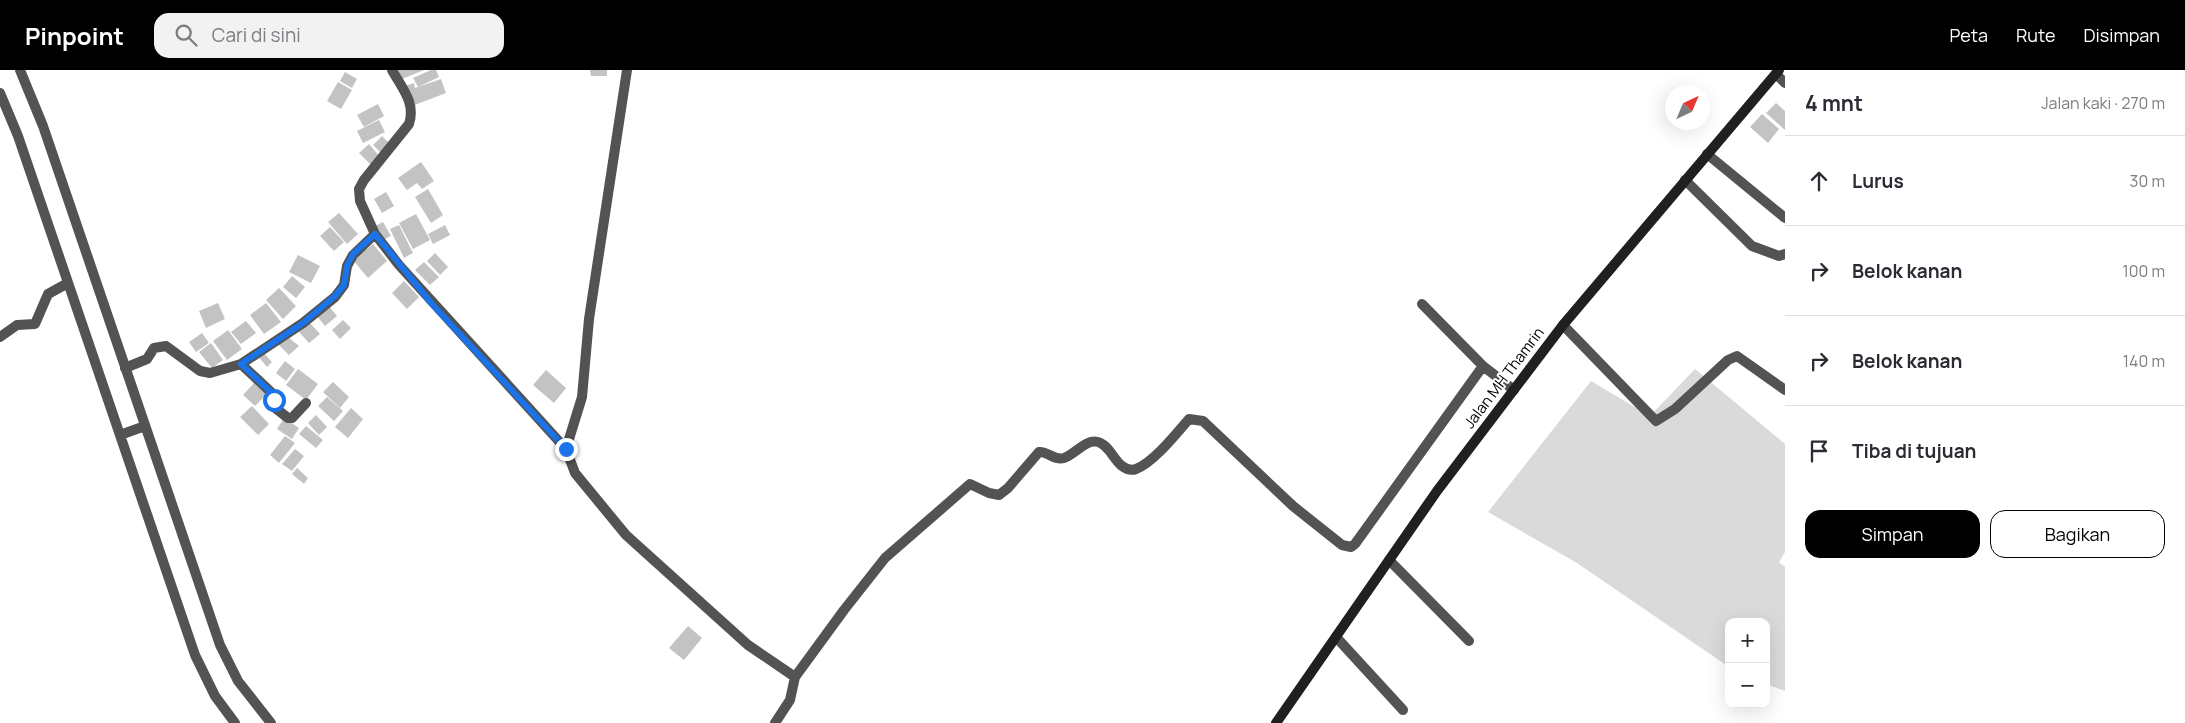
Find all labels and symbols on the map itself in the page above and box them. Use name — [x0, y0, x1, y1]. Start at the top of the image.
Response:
north arrow — [1665, 85, 1710, 130]
street label: Jalan MH Thamrin — [1459, 323, 1549, 433]
route start — [263, 389, 286, 412]
route end — [555, 438, 578, 461]

